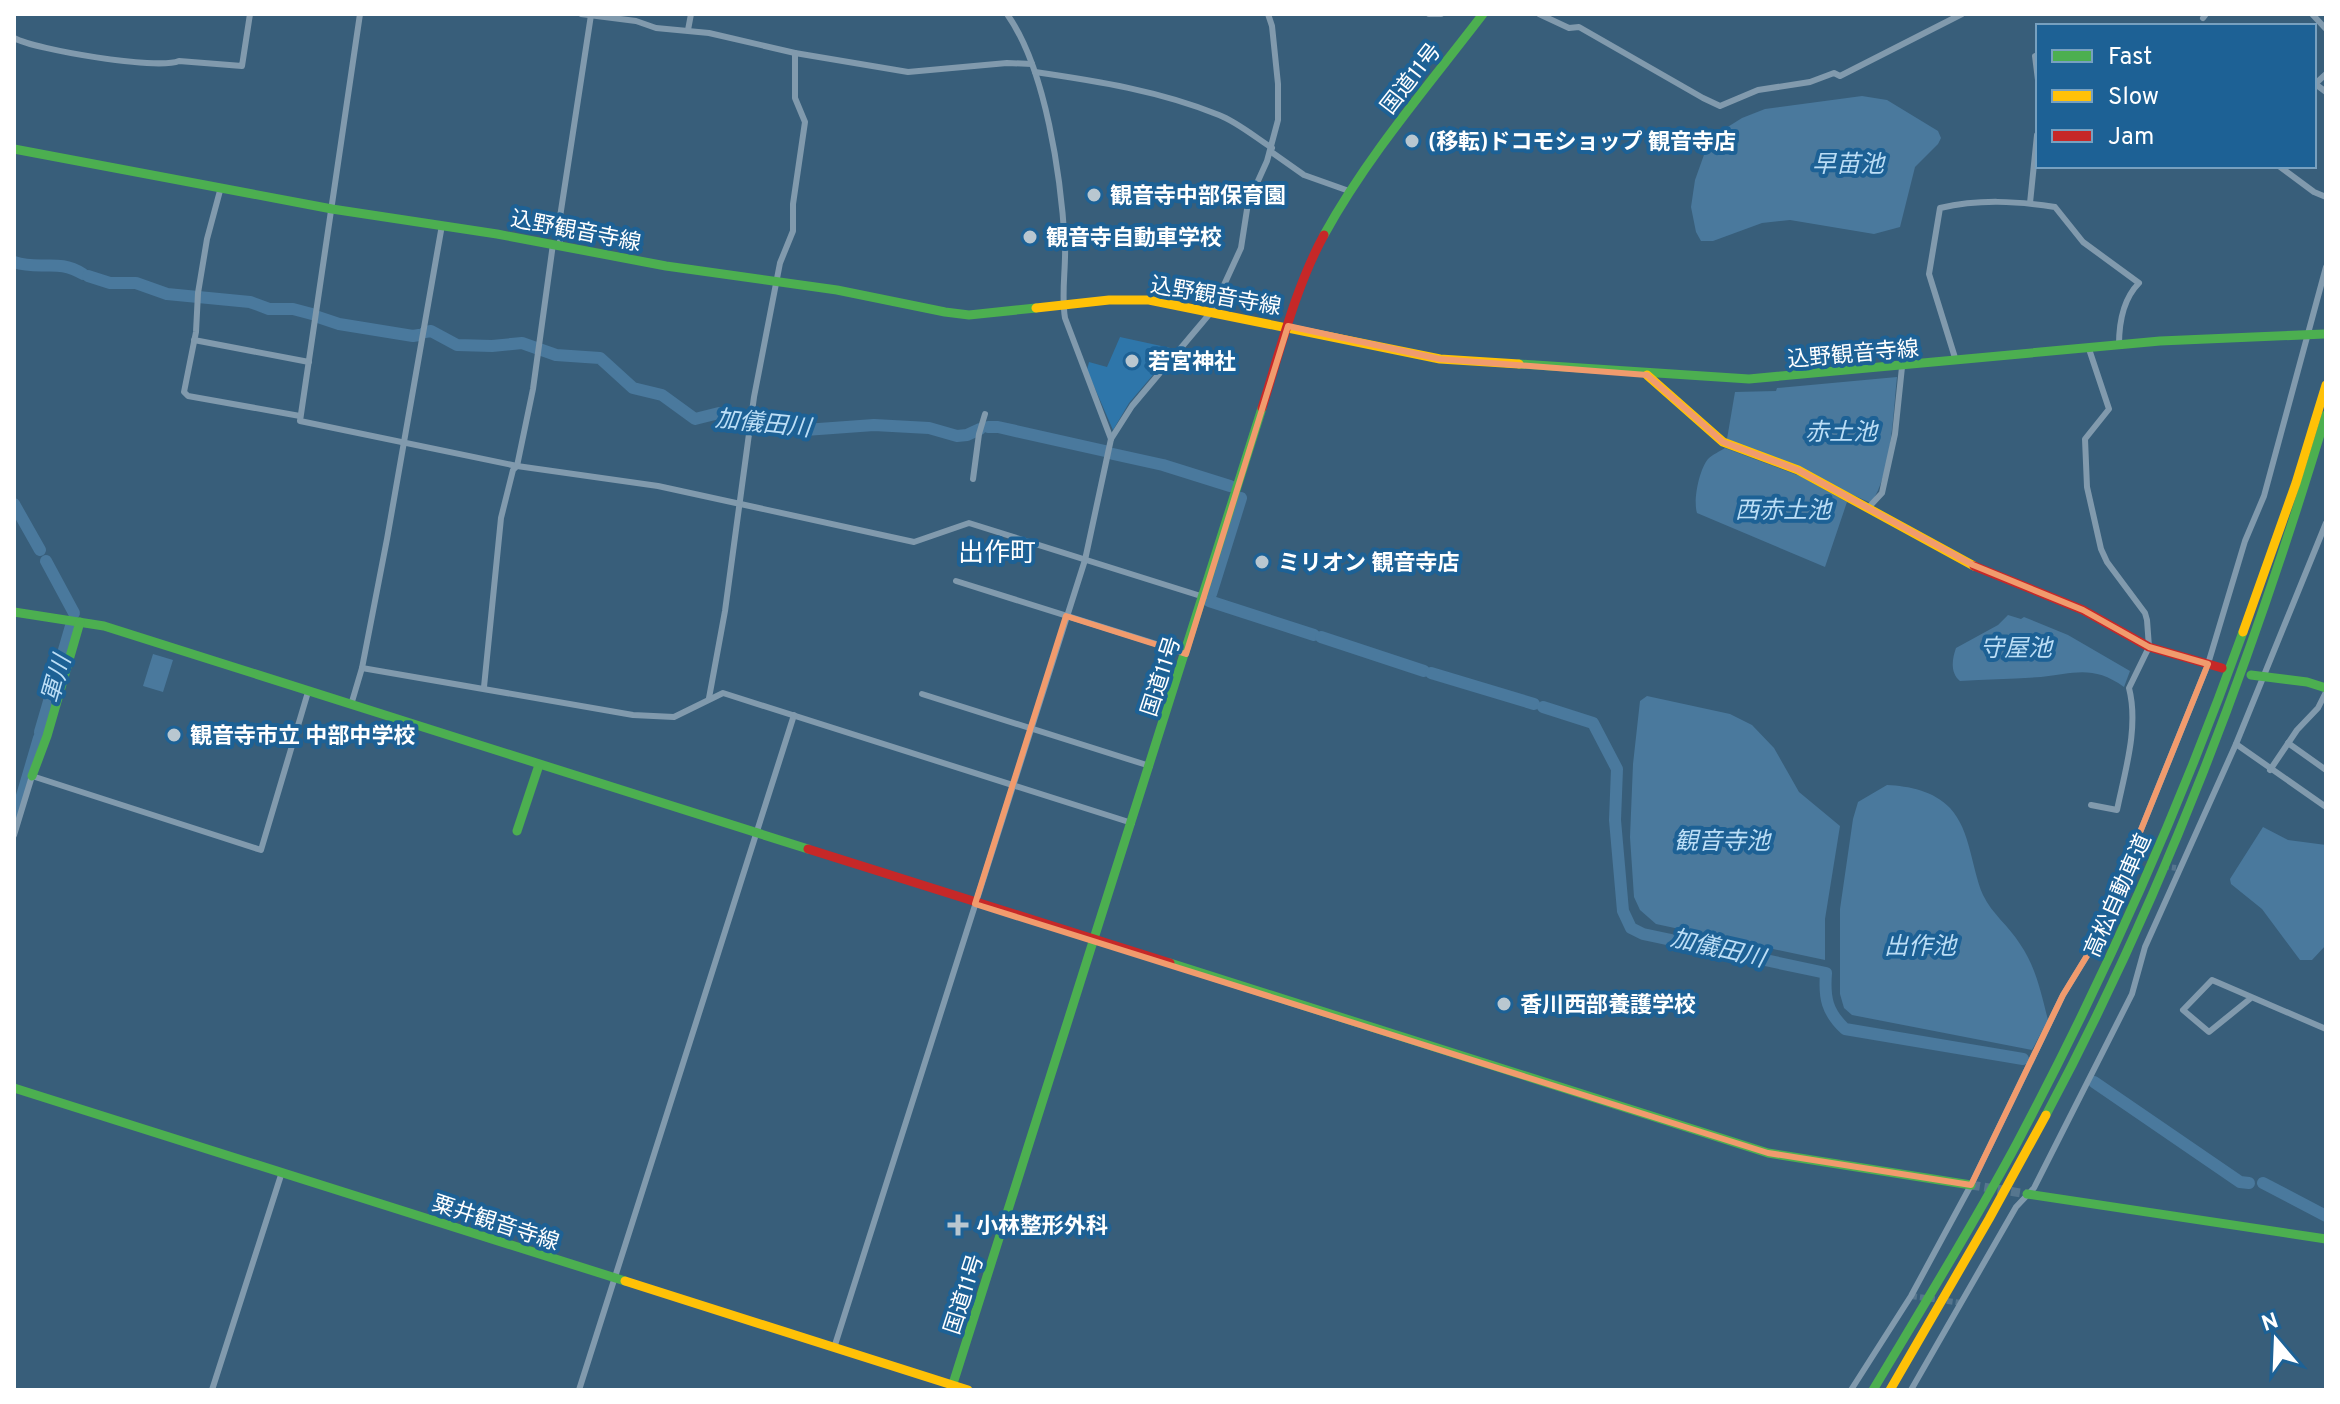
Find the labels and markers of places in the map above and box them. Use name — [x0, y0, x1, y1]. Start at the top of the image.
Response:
place label: (移転)ドコモショップ 観音寺店 — [1428, 130, 1736, 157]
marker: (移転)ドコモショップ 観音寺店 — [1403, 132, 1421, 150]
place label: 観音寺中部保育園 — [1110, 184, 1286, 211]
marker: 観音寺中部保育園 — [1085, 186, 1103, 204]
place label: 観音寺自動車学校 — [1046, 226, 1222, 253]
marker: 観音寺自動車学校 — [1021, 228, 1039, 246]
place label: 若宮神社 — [1148, 350, 1236, 377]
marker: 若宮神社 — [1123, 352, 1141, 370]
place label: ミリオン 観音寺店 — [1278, 551, 1460, 578]
marker: ミリオン 観音寺店 — [1253, 553, 1271, 571]
place label: 観音寺市立 中部中学校 — [190, 724, 416, 751]
marker: 観音寺市立 中部中学校 — [165, 726, 183, 744]
place label: 香川西部養護学校 — [1520, 993, 1696, 1020]
marker: 香川西部養護学校 — [1495, 995, 1513, 1013]
marker: 小林整形外科 — [947, 1214, 969, 1236]
place label: 小林整形外科 — [976, 1214, 1108, 1241]

